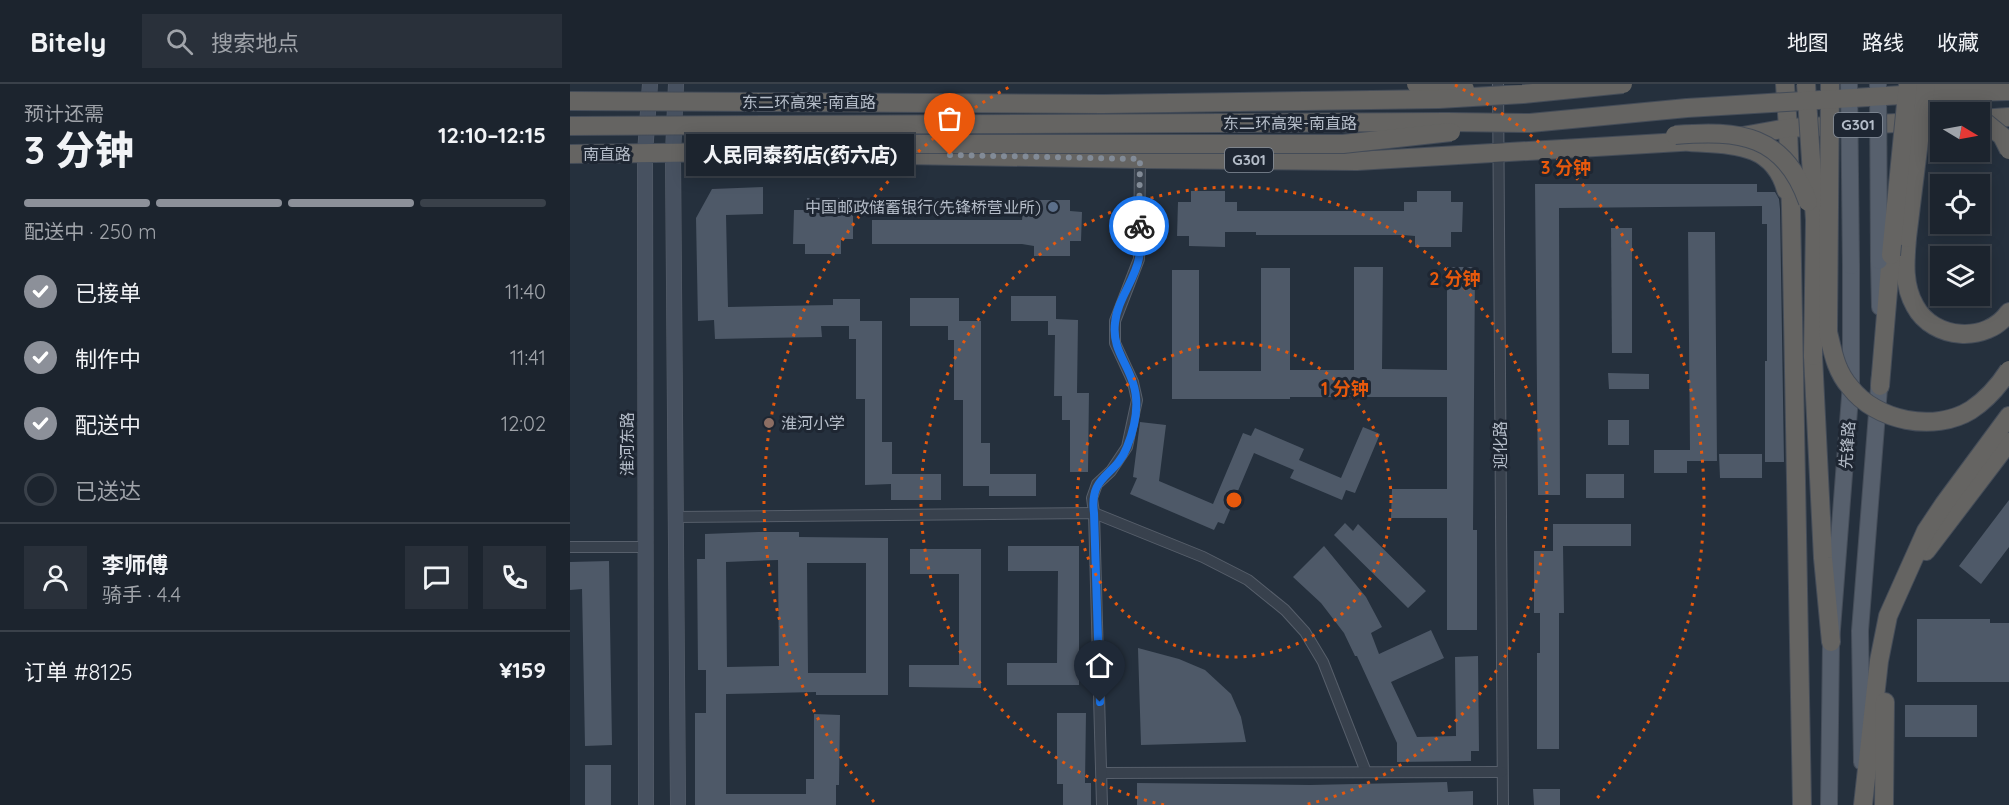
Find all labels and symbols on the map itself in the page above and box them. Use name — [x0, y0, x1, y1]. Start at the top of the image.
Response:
street label: 东二环高架-南直路 — [742, 92, 876, 112]
pin — [924, 93, 975, 155]
north arrow — [1930, 102, 1990, 162]
street label: 东二环高架-南直路 — [1223, 113, 1357, 133]
road number: G301 — [1834, 113, 1882, 137]
callout: 人民同泰药店(药六店) — [686, 134, 914, 176]
street label: 南直路 — [583, 144, 631, 164]
road number: G301 — [1225, 148, 1273, 172]
text: 3 分钟 — [1541, 156, 1591, 179]
courier — [1109, 196, 1169, 256]
place label: 中国邮政储蓄银行(先锋桥营业所) — [805, 197, 1041, 217]
marker: 中国邮政储蓄银行(先锋桥营业所) — [1046, 200, 1060, 214]
text: 2 分钟 — [1429, 267, 1481, 290]
text: 1 分钟 — [1321, 377, 1369, 400]
street label: 淮河东路 — [617, 412, 637, 476]
place label: 淮河小学 — [781, 413, 845, 433]
marker: 淮河小学 — [762, 416, 776, 430]
street label: 先锋路 — [1835, 420, 1859, 470]
street label: 迎化路 — [1490, 421, 1510, 469]
centre of rings — [1224, 490, 1244, 510]
pin — [1074, 640, 1125, 702]

